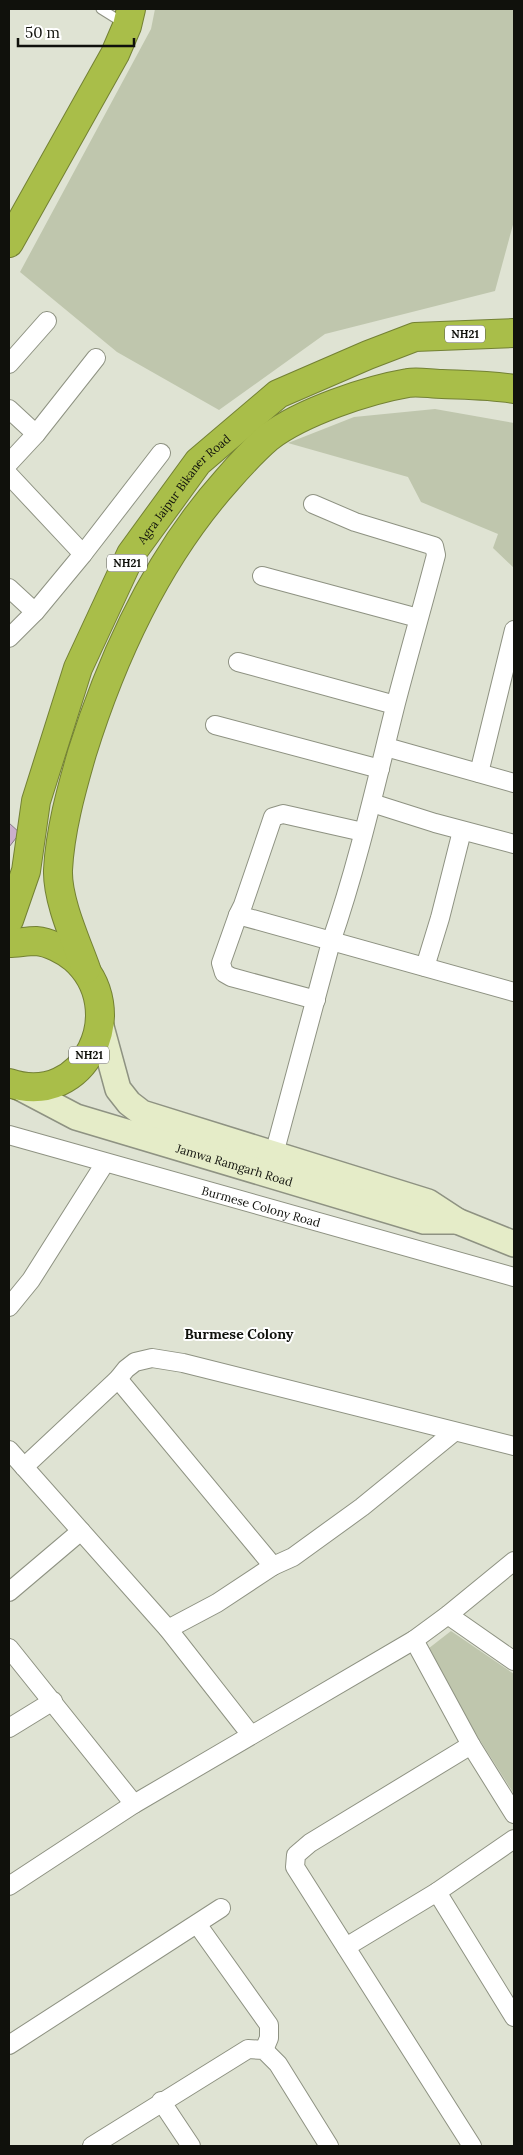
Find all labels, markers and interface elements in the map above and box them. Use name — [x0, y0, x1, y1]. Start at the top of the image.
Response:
scale bar — [18, 15, 134, 47]
text: 50 m — [25, 23, 60, 42]
road number: NH21 — [445, 326, 485, 342]
street label: Agra Jaipur Bikaner Road — [133, 431, 233, 547]
road number: NH21 — [107, 554, 147, 572]
road number: NH21 — [69, 1046, 109, 1064]
street label: Jamwa Ramgarh Road — [174, 1140, 295, 1189]
street label: Burmese Colony Road — [200, 1182, 322, 1230]
district label: Burmese Colony — [184, 1325, 294, 1343]

